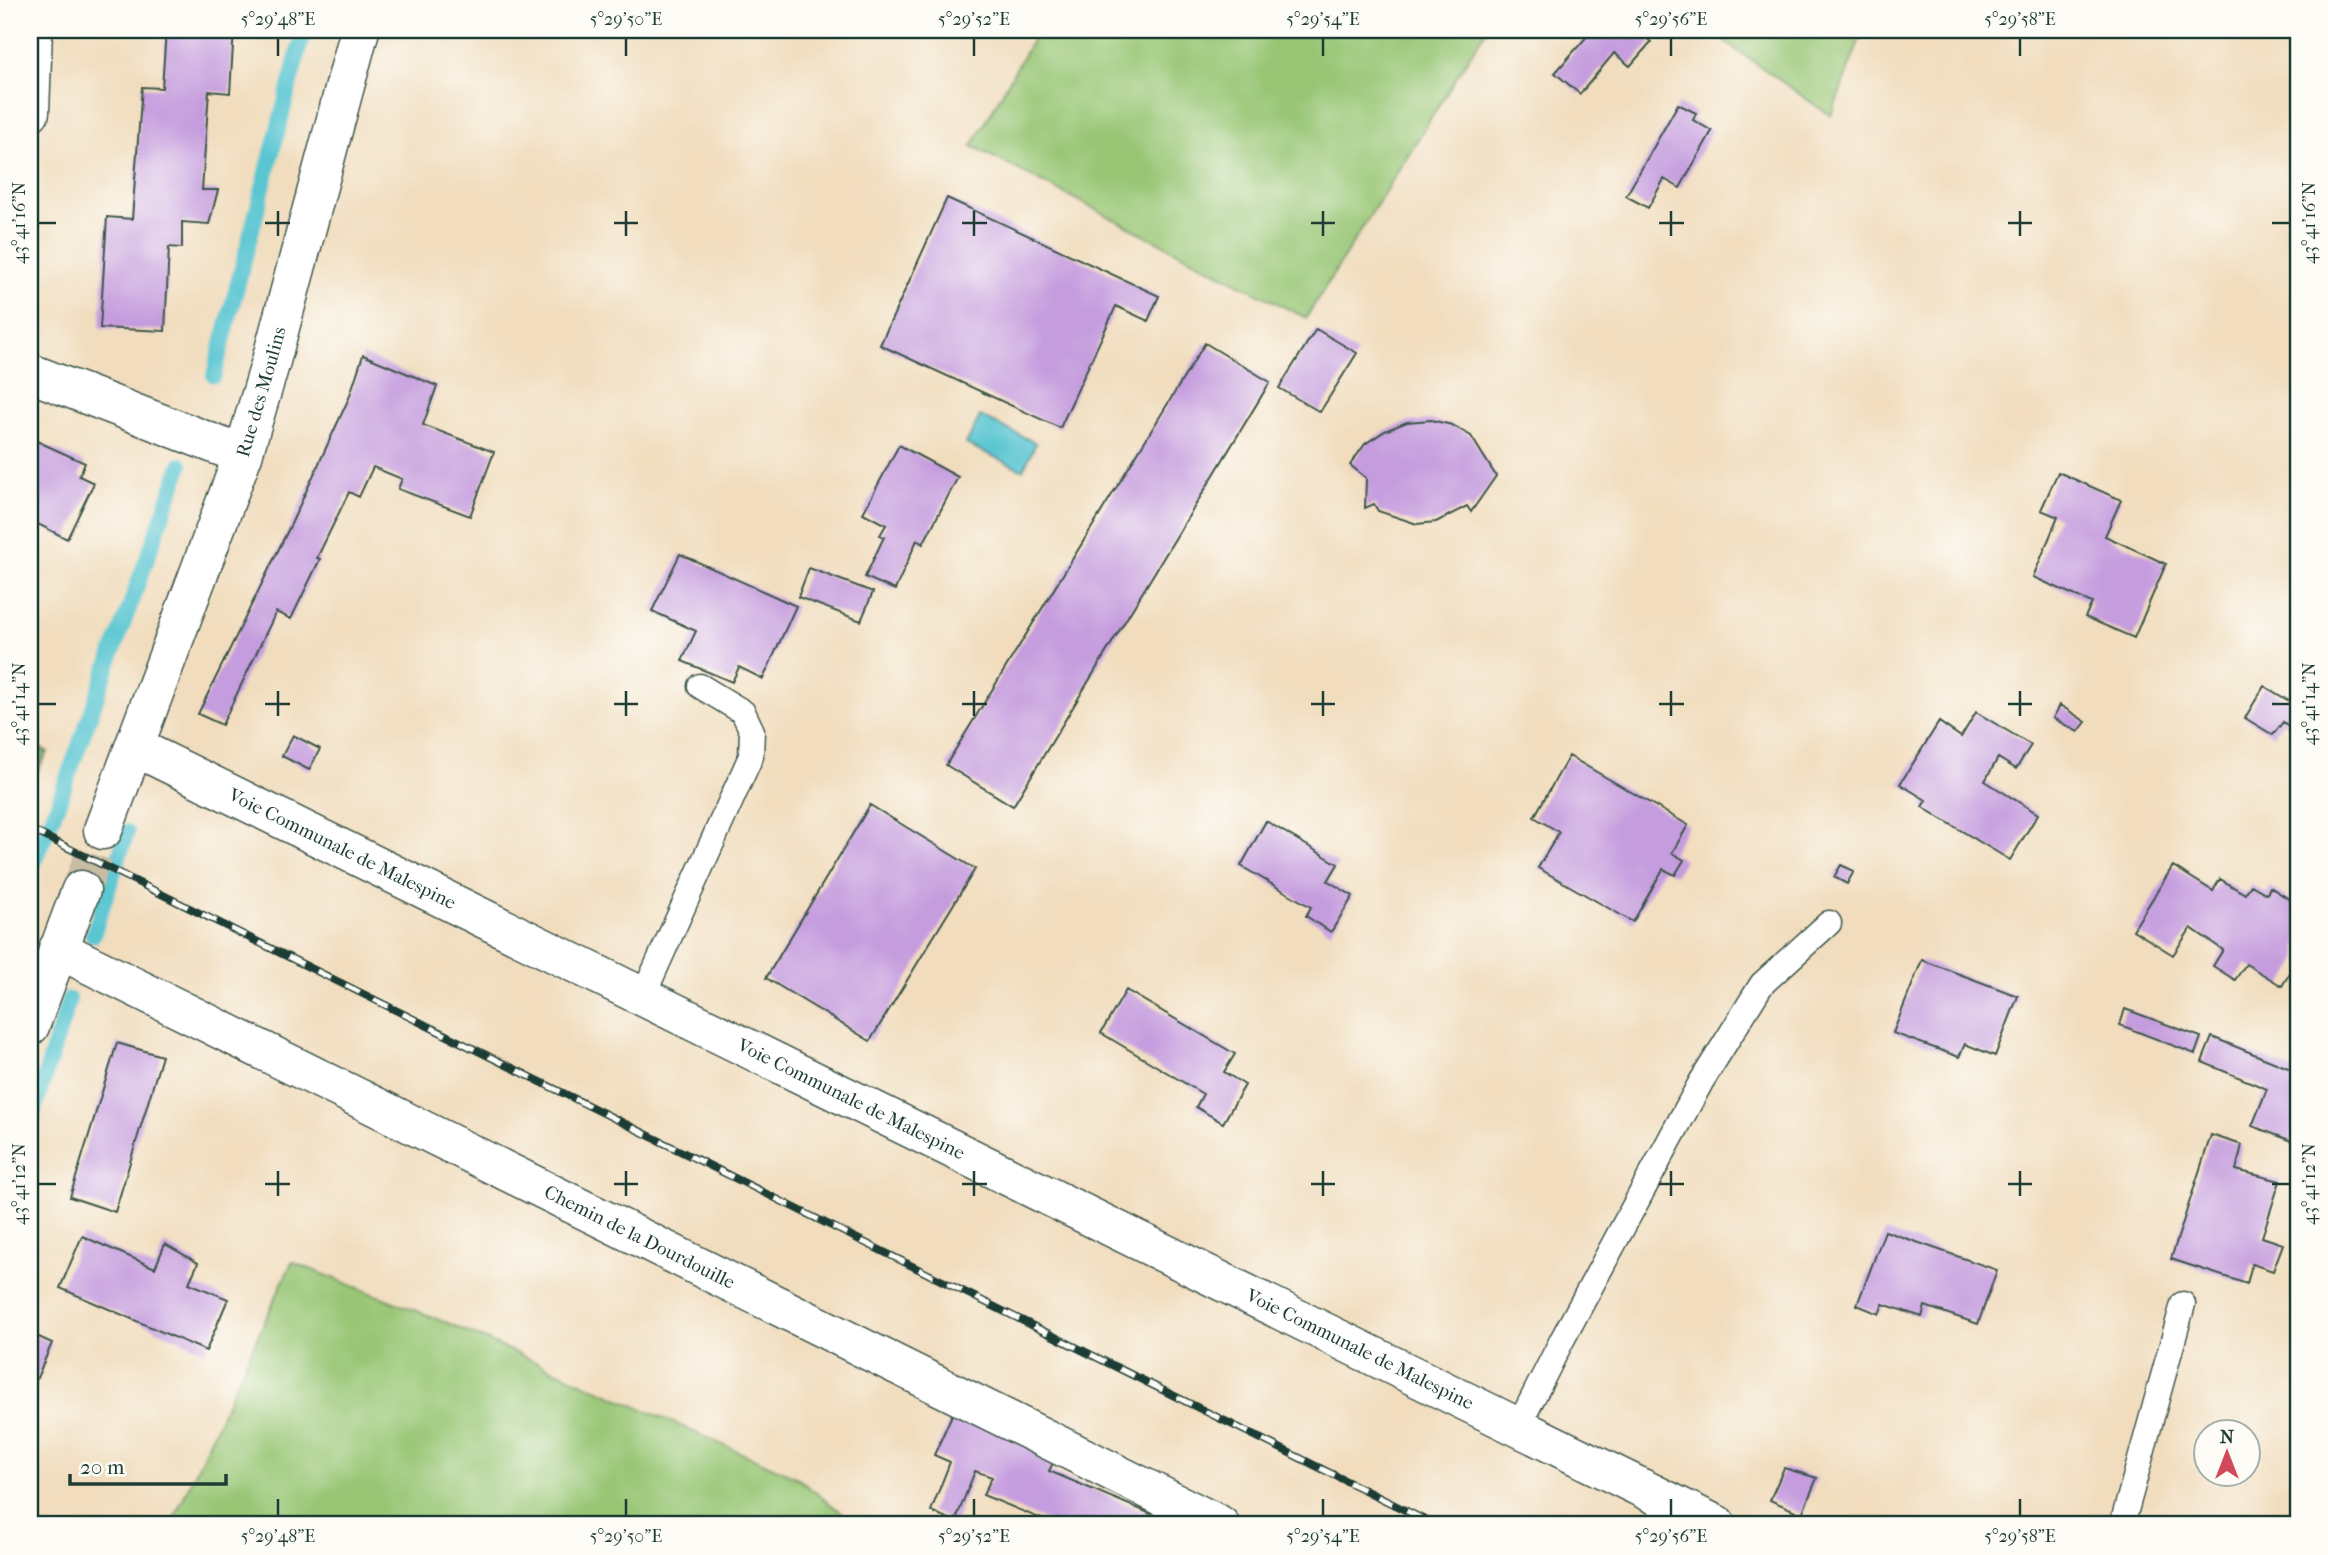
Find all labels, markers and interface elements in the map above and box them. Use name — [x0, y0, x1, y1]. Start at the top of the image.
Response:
text: 5°29'48"E — [241, 9, 315, 30]
text: 5°29'50"E — [590, 9, 662, 30]
text: 5°29'52"E — [938, 9, 1010, 30]
text: 5°29'54"E — [1286, 9, 1360, 30]
text: 5°29'56"E — [1635, 9, 1707, 30]
text: 5°29'58"E — [1984, 9, 2056, 30]
text: 43°41'16"N — [9, 182, 30, 264]
text: 43°41'16"N — [2299, 182, 2320, 264]
street label: Rue des Moulins — [232, 324, 291, 460]
text: 43°41'14"N — [9, 662, 30, 746]
text: 43°41'14"N — [2299, 662, 2320, 746]
street label: Voie Communale de Malespine — [224, 783, 460, 914]
street label: Voie Communale de Malespine — [733, 1034, 968, 1164]
text: 43°41'12"N — [9, 1143, 30, 1225]
text: 43°41'12"N — [2299, 1143, 2320, 1225]
street label: Chemin de la Dourdouille — [541, 1181, 738, 1294]
street label: Voie Communale de Malespine — [1242, 1284, 1477, 1415]
north arrow — [2192, 1418, 2262, 1488]
text: N — [2220, 1426, 2235, 1448]
scale bar — [70, 1443, 226, 1487]
text: 20 m — [80, 1455, 125, 1479]
text: 5°29'48"E — [241, 1526, 315, 1547]
text: 5°29'50"E — [590, 1526, 662, 1547]
text: 5°29'52"E — [938, 1526, 1010, 1547]
text: 5°29'54"E — [1286, 1526, 1360, 1547]
text: 5°29'56"E — [1635, 1526, 1707, 1547]
text: 5°29'58"E — [1984, 1526, 2056, 1547]

